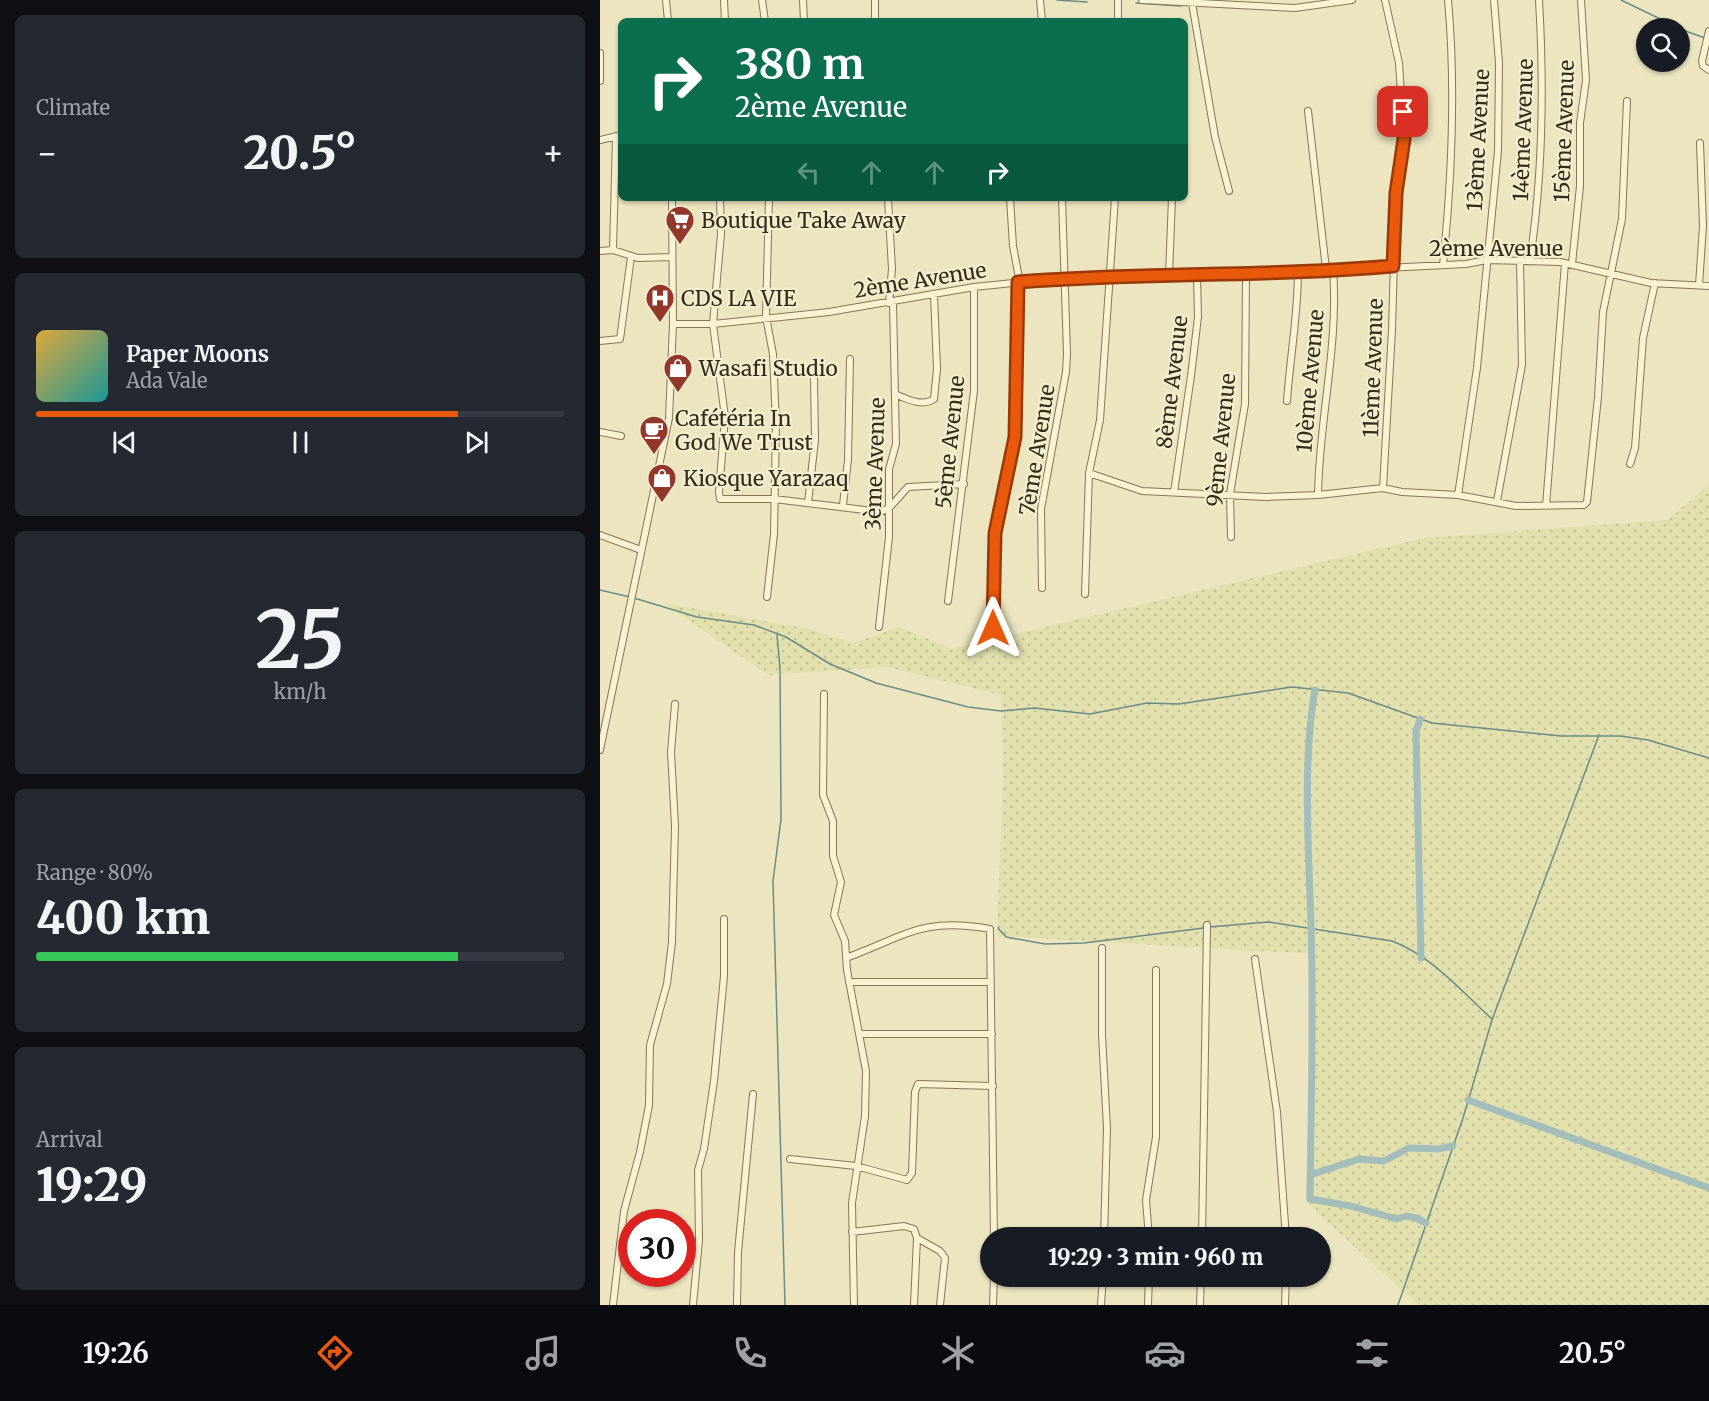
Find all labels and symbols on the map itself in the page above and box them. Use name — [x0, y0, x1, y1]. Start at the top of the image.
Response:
street label: 14ème Avenue — [1507, 58, 1539, 202]
street label: 15ème Avenue — [1548, 59, 1580, 203]
street label: 13ème Avenue — [1461, 68, 1495, 212]
pin — [1377, 86, 1428, 137]
supermarket icon: Boutique Take Away — [664, 204, 696, 246]
place label: Boutique Take Away — [701, 207, 907, 234]
street label: 2ème Avenue — [1429, 235, 1563, 262]
street label: 2ème Avenue — [852, 256, 988, 304]
hospital icon: CDS LA VIE — [644, 282, 676, 324]
place label: CDS LA VIE — [681, 285, 797, 312]
street label: 11ème Avenue — [1357, 298, 1389, 438]
street label: 10ème Avenue — [1290, 308, 1330, 454]
street label: 8ème Avenue — [1150, 314, 1194, 450]
shop icon: Wasafi Studio — [662, 352, 694, 394]
place label: Wasafi Studio — [698, 355, 838, 382]
street label: 9ème Avenue — [1201, 372, 1241, 508]
street label: 5ème Avenue — [930, 374, 970, 510]
street label: 7ème Avenue — [1013, 382, 1061, 518]
street label: 3ème Avenue — [859, 397, 891, 531]
place label: Cafétéria In God We Trust — [675, 405, 813, 456]
cafe icon: Cafétéria In God We Trust — [638, 414, 670, 456]
shop icon: Kiosque Yarazaq — [646, 462, 678, 504]
place label: Kiosque Yarazaq — [683, 465, 849, 492]
position arrow — [961, 596, 1025, 660]
speed limit sign: 30 — [618, 1209, 696, 1287]

